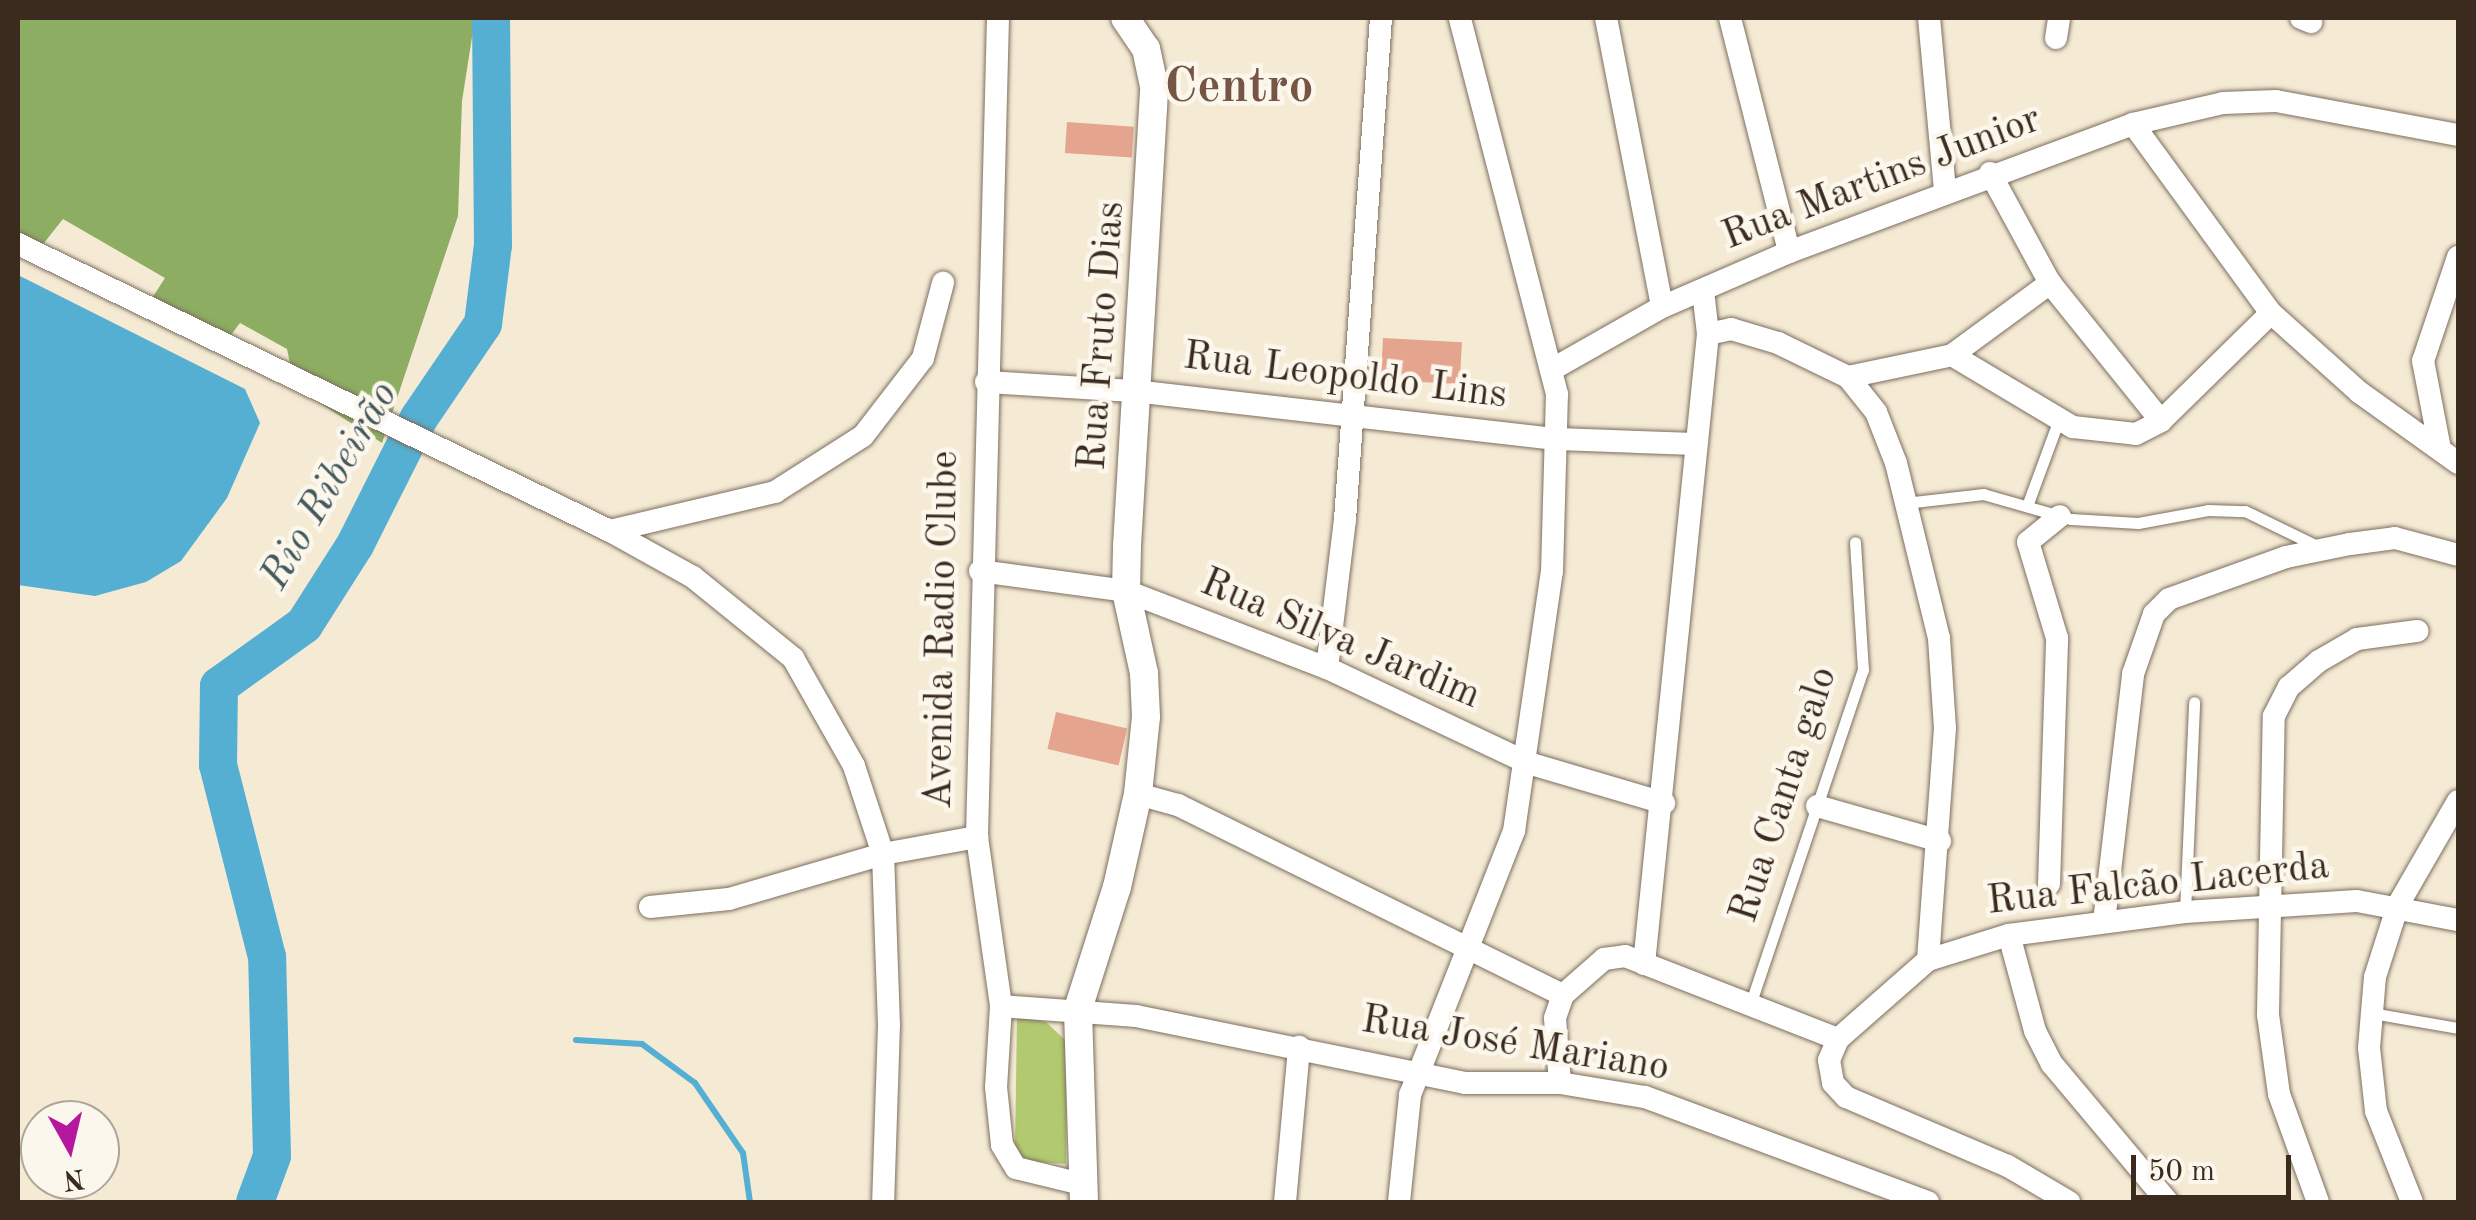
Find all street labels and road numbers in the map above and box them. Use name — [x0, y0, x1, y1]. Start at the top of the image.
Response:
street label: Rua Martins Junior — [1716, 96, 2048, 262]
street label: Rua Fruto Dias — [1070, 200, 1136, 472]
street label: Rua Leopoldo Lins — [1180, 333, 1510, 421]
street label: Avenida Radio Clube — [916, 450, 970, 810]
street label: Rua Silva Jardim — [1193, 559, 1487, 721]
street label: Rua Canta galo — [1721, 661, 1849, 929]
street label: Rua Falcão Lacerda — [1985, 843, 2331, 927]
street label: Rua José Mariano — [1358, 997, 1672, 1093]

